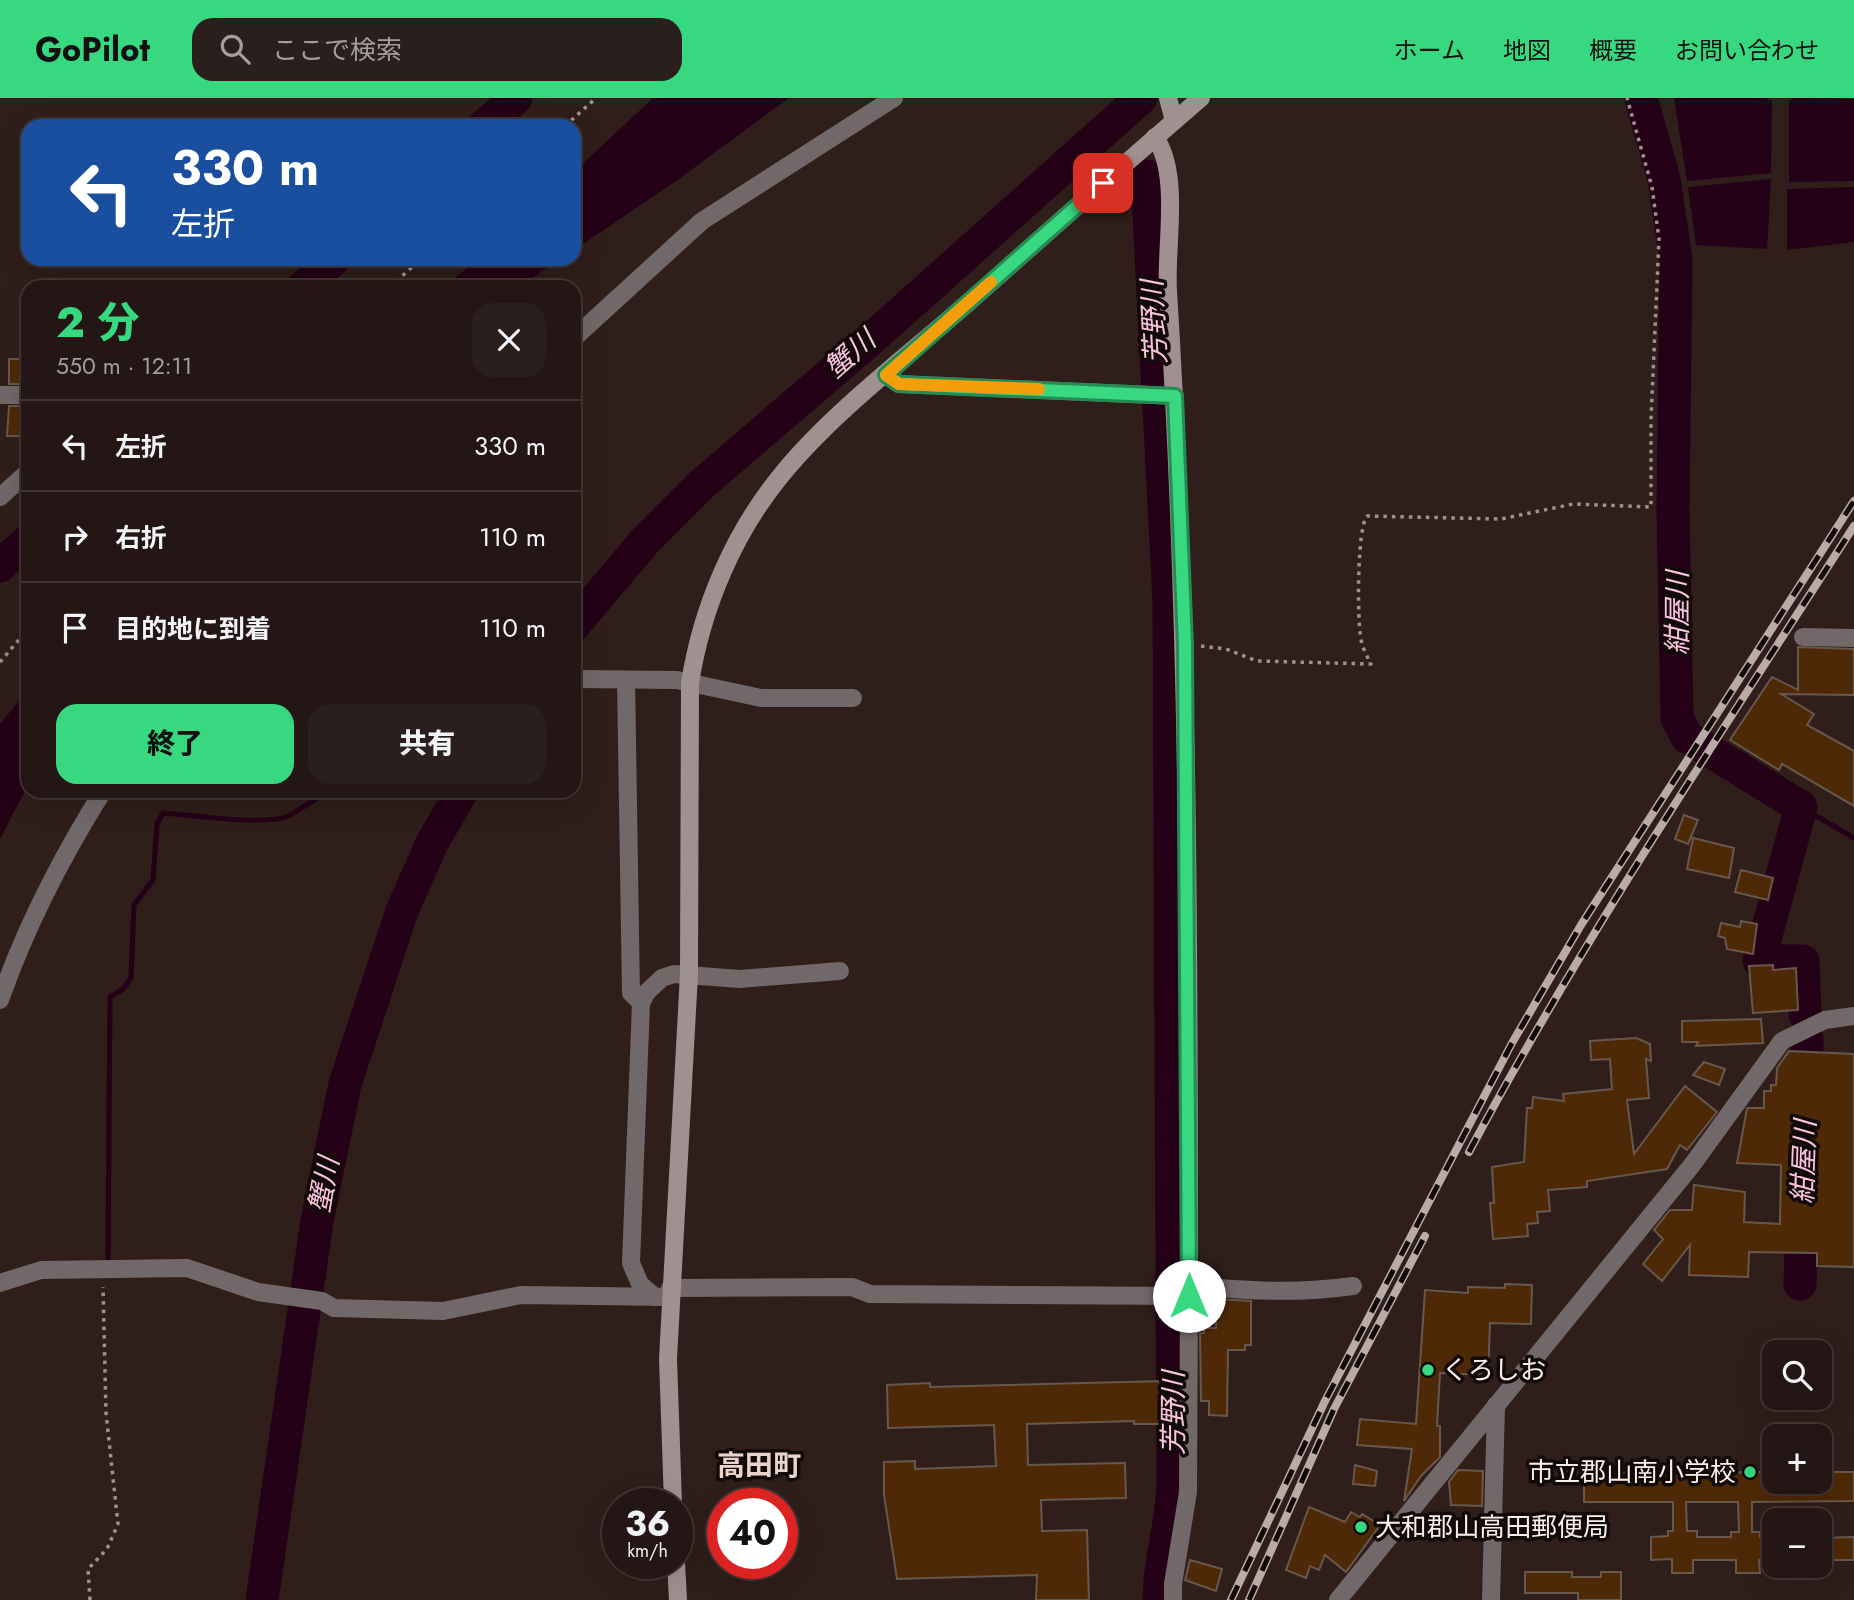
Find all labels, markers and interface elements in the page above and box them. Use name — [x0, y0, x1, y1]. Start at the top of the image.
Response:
search box — [192, 18, 682, 81]
text: GoPilot — [35, 26, 150, 73]
icon: search — [216, 30, 254, 68]
text: ここで検索 — [272, 31, 402, 69]
text: ホーム — [1394, 33, 1465, 68]
text: 地図 — [1503, 33, 1551, 68]
text: 概要 — [1589, 33, 1637, 68]
text: お問い合わせ — [1675, 33, 1819, 68]
text: 330 m — [171, 133, 319, 203]
icon: left — [56, 147, 147, 238]
pin — [1073, 153, 1133, 213]
icon: arrive — [1084, 164, 1122, 202]
text: 左折 — [171, 201, 235, 247]
water label: 芳野川 — [1131, 276, 1177, 365]
text: 2 分 — [56, 292, 139, 353]
button: close — [472, 303, 546, 377]
water label: 蟹川 — [815, 318, 887, 388]
text: 550 m · 12:11 — [56, 349, 192, 383]
icon: left — [56, 427, 94, 465]
text: 330 m — [474, 427, 546, 465]
text: 左折 — [115, 428, 167, 466]
icon: right — [56, 518, 94, 556]
text: 110 m — [479, 518, 546, 556]
text: 右折 — [115, 519, 167, 557]
water label: 紺屋川 — [1657, 568, 1698, 655]
icon: arrive — [56, 609, 94, 647]
text: 110 m — [479, 609, 546, 647]
text: 目的地に到着 — [115, 610, 271, 648]
button: 終了 — [56, 704, 294, 784]
button: 共有 — [308, 704, 546, 784]
water label: 紺屋川 — [1782, 1116, 1826, 1205]
water label: 蟹川 — [299, 1151, 350, 1216]
position arrow — [1152, 1259, 1226, 1333]
map controls — [1762, 1340, 1832, 1578]
button: search — [1762, 1340, 1832, 1410]
place label: くろしお — [1442, 1351, 1546, 1389]
marker: くろしお — [1420, 1362, 1436, 1378]
water label: 芳野川 — [1153, 1368, 1194, 1455]
button: + — [1762, 1424, 1832, 1494]
district label: 高田町 — [717, 1445, 801, 1486]
place label: 市立郡山南小学校 — [1528, 1453, 1736, 1491]
marker: 市立郡山南小学校 — [1742, 1464, 1758, 1480]
speed limit sign: 40 — [707, 1488, 798, 1579]
text: 36 — [625, 1499, 670, 1549]
place label: 大和郡山高田郵便局 — [1375, 1508, 1609, 1546]
button: − — [1762, 1508, 1832, 1578]
marker: 大和郡山高田郵便局 — [1353, 1519, 1369, 1535]
text: km/h — [627, 1538, 668, 1564]

